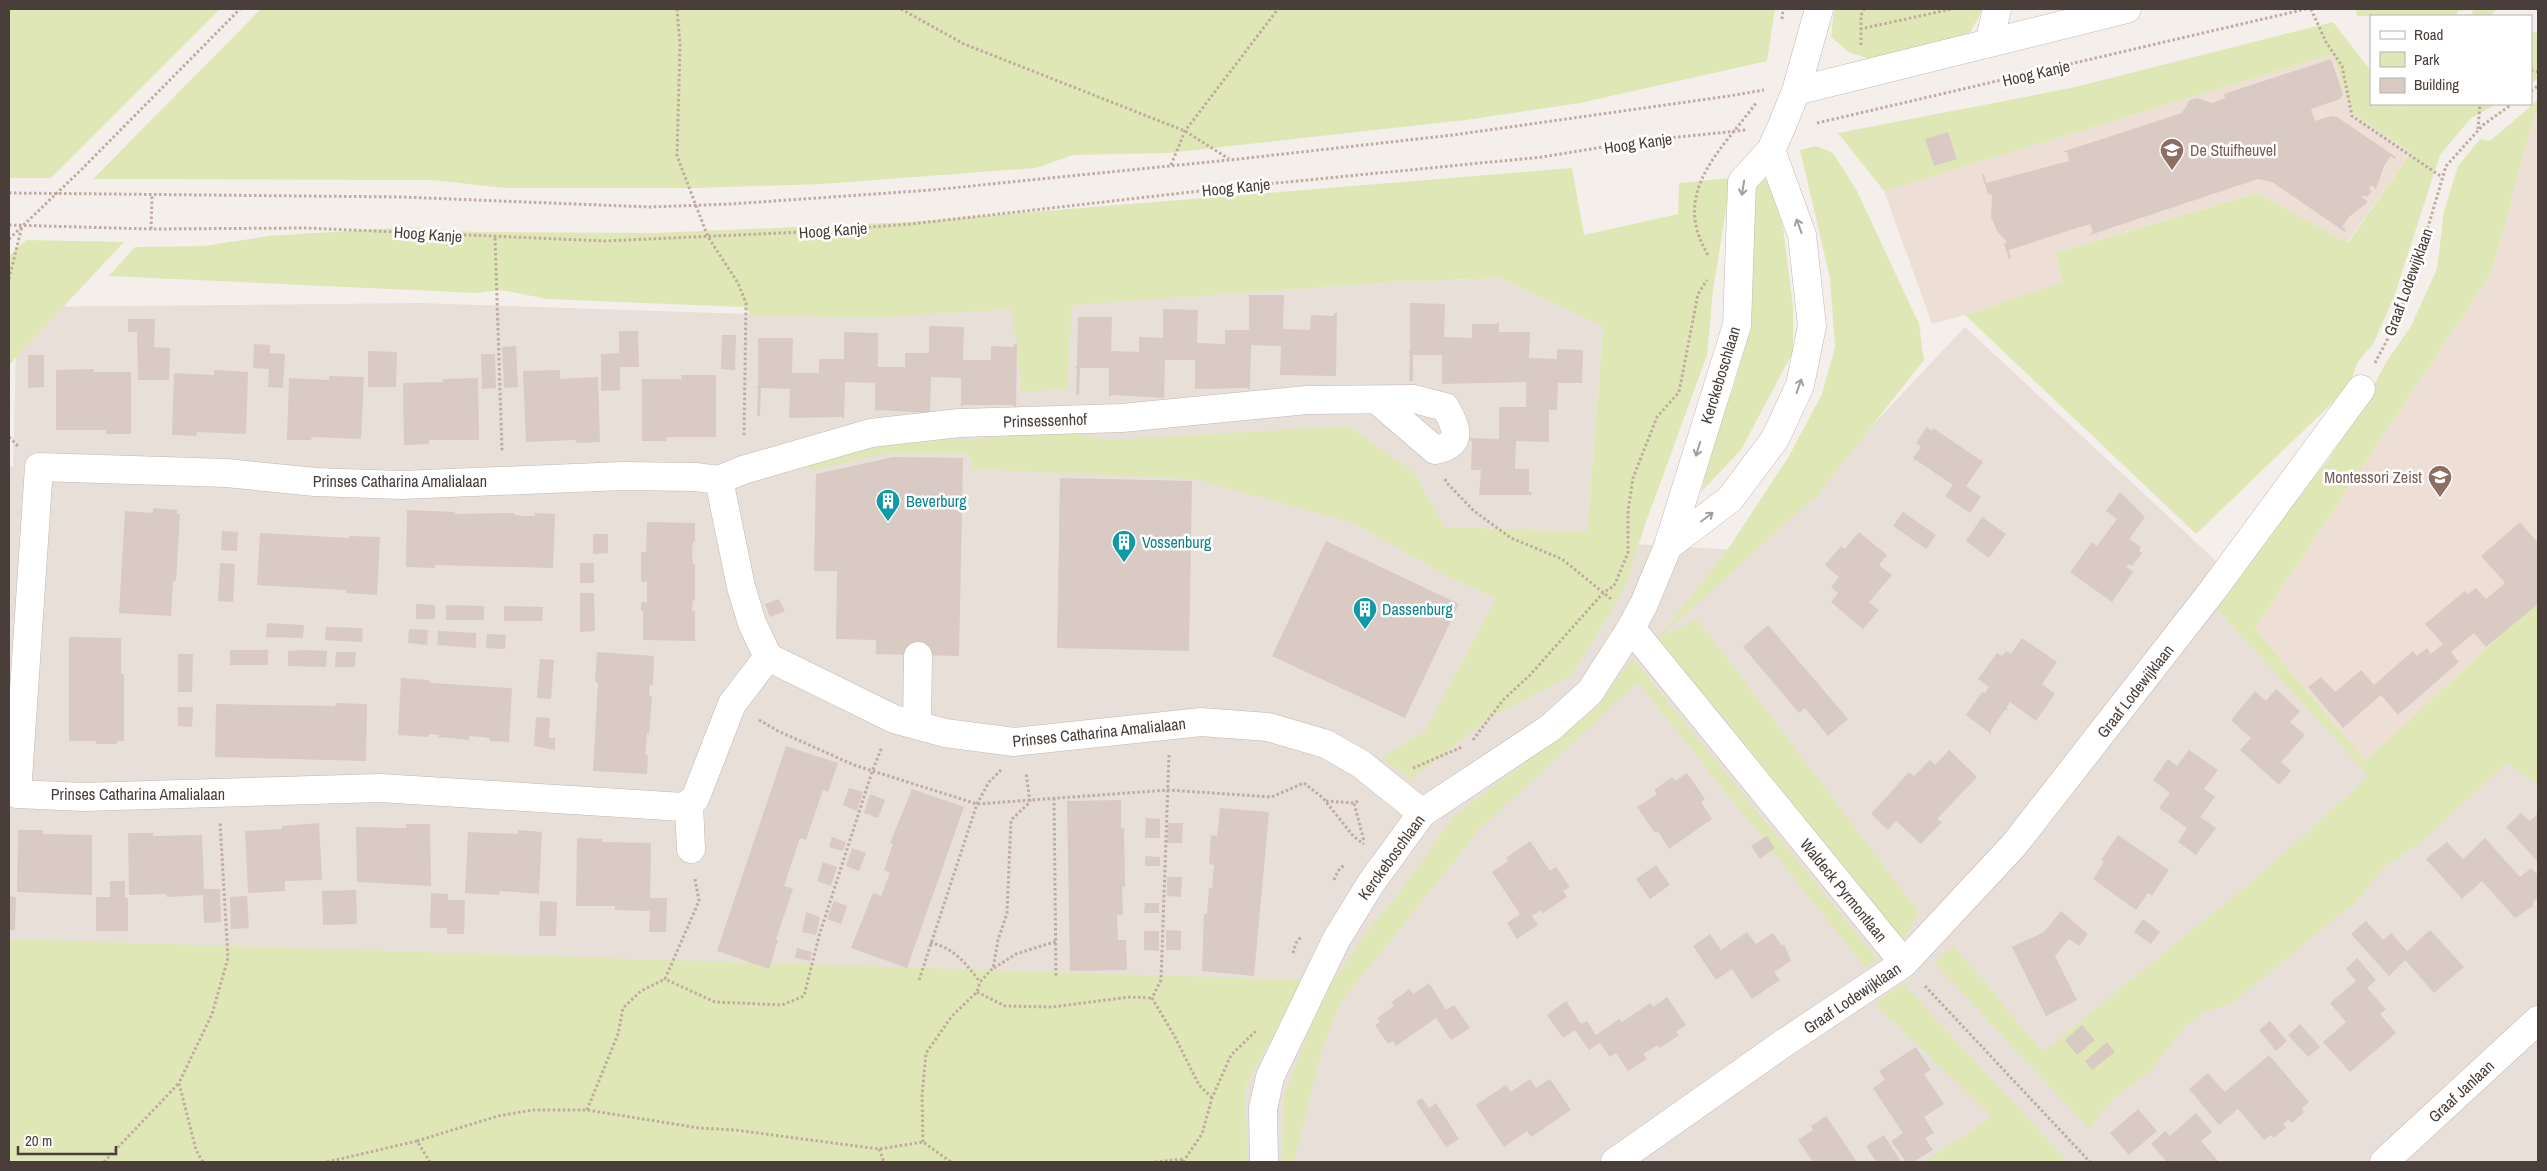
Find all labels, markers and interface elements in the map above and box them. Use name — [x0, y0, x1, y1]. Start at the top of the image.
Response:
legend — [2370, 15, 2532, 105]
text: Road — [2414, 24, 2443, 45]
text: Park — [2414, 49, 2440, 70]
street label: Hoog Kanje — [2000, 55, 2072, 91]
text: Building — [2414, 74, 2459, 95]
street label: Hoog Kanje — [1603, 127, 1673, 159]
school or university icon: De Stuifheuvel — [2159, 137, 2185, 171]
place label: De Stuifheuvel — [2190, 139, 2276, 161]
street label: Hoog Kanje — [1201, 172, 1271, 202]
one-way arrow — [1738, 180, 1748, 196]
street label: Hoog Kanje — [798, 217, 868, 243]
one-way arrow — [1794, 219, 1803, 234]
street label: Hoog Kanje — [393, 221, 463, 247]
street label: Graaf Lodewijklaan — [2378, 225, 2438, 339]
street label: Kerckeboschlaan — [1695, 324, 1745, 426]
one-way arrow — [1795, 379, 1804, 394]
street label: Prinsessenhof — [1003, 408, 1088, 432]
one-way arrow — [1692, 441, 1702, 457]
school or university icon: Montessori Zeist — [2427, 464, 2453, 498]
place label: Montessori Zeist — [2324, 466, 2422, 488]
street label: Prinses Catharina Amalialaan — [313, 470, 487, 492]
building icon: Beverburg — [875, 488, 901, 522]
place label: Beverburg — [906, 490, 967, 512]
one-way arrow — [1700, 512, 1714, 522]
building icon: Vossenburg — [1111, 529, 1137, 563]
place label: Vossenburg — [1142, 531, 1212, 553]
building icon: Dassenburg — [1352, 596, 1378, 630]
place label: Dassenburg — [1382, 598, 1453, 620]
street label: Graaf Lodewijklaan — [2092, 640, 2178, 742]
street label: Prinses Catharina Amalialaan — [1011, 712, 1187, 752]
street label: Prinses Catharina Amalialaan — [51, 783, 225, 805]
street label: Kerckeboschlaan — [1353, 810, 1429, 904]
street label: Waldeck Pyrmontlaan — [1795, 834, 1893, 946]
street label: Graaf Lodewijklaan — [1799, 957, 1905, 1039]
street label: Graaf Janlaan — [2423, 1055, 2499, 1127]
scale bar — [18, 1124, 115, 1156]
text: 20 m — [25, 1130, 52, 1151]

